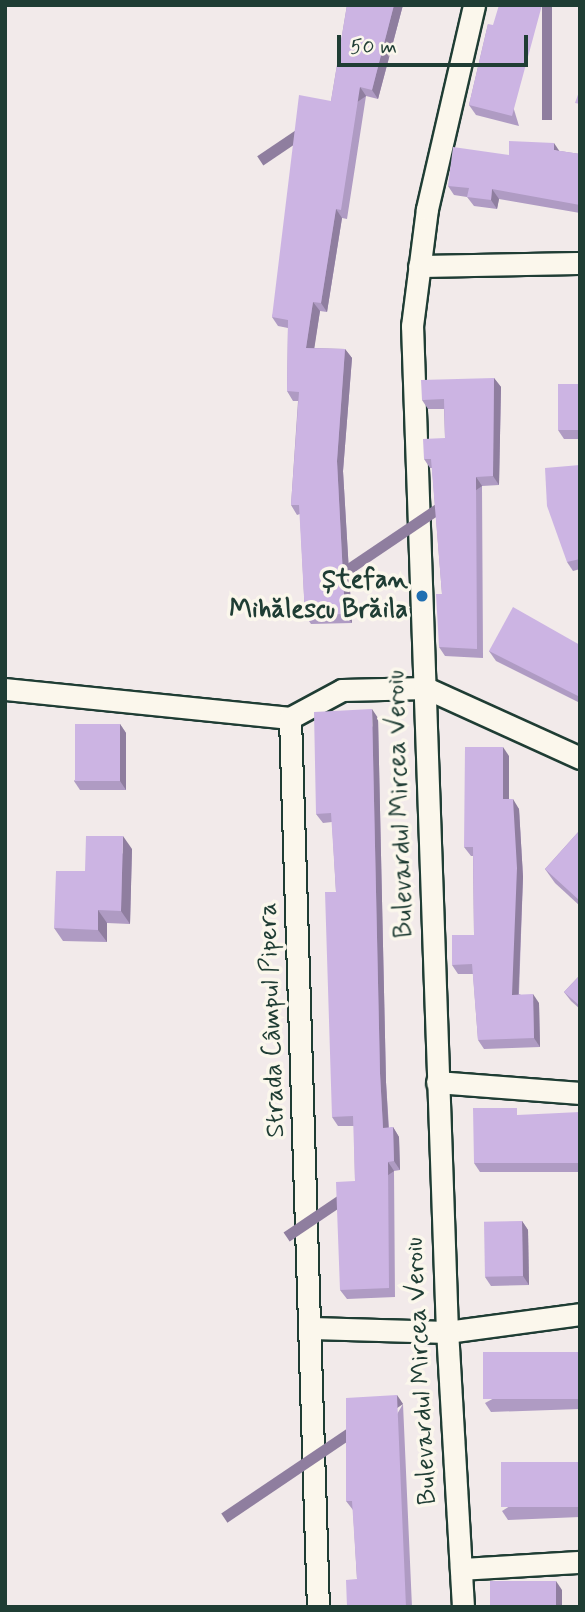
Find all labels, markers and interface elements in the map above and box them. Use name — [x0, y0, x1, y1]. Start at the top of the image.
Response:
scale bar — [340, 21, 531, 65]
text: 50 m — [350, 33, 397, 61]
place label: Ștefan Mihălescu Brăila — [229, 565, 408, 626]
marker: Ștefan Mihălescu Brăila — [414, 588, 430, 604]
street label: Bulevardul Mircea Veroiu — [381, 669, 421, 939]
street label: Strada Câmpul Pipera — [253, 900, 293, 1140]
street label: Bulevardul Mircea Veroiu — [399, 1236, 445, 1506]

